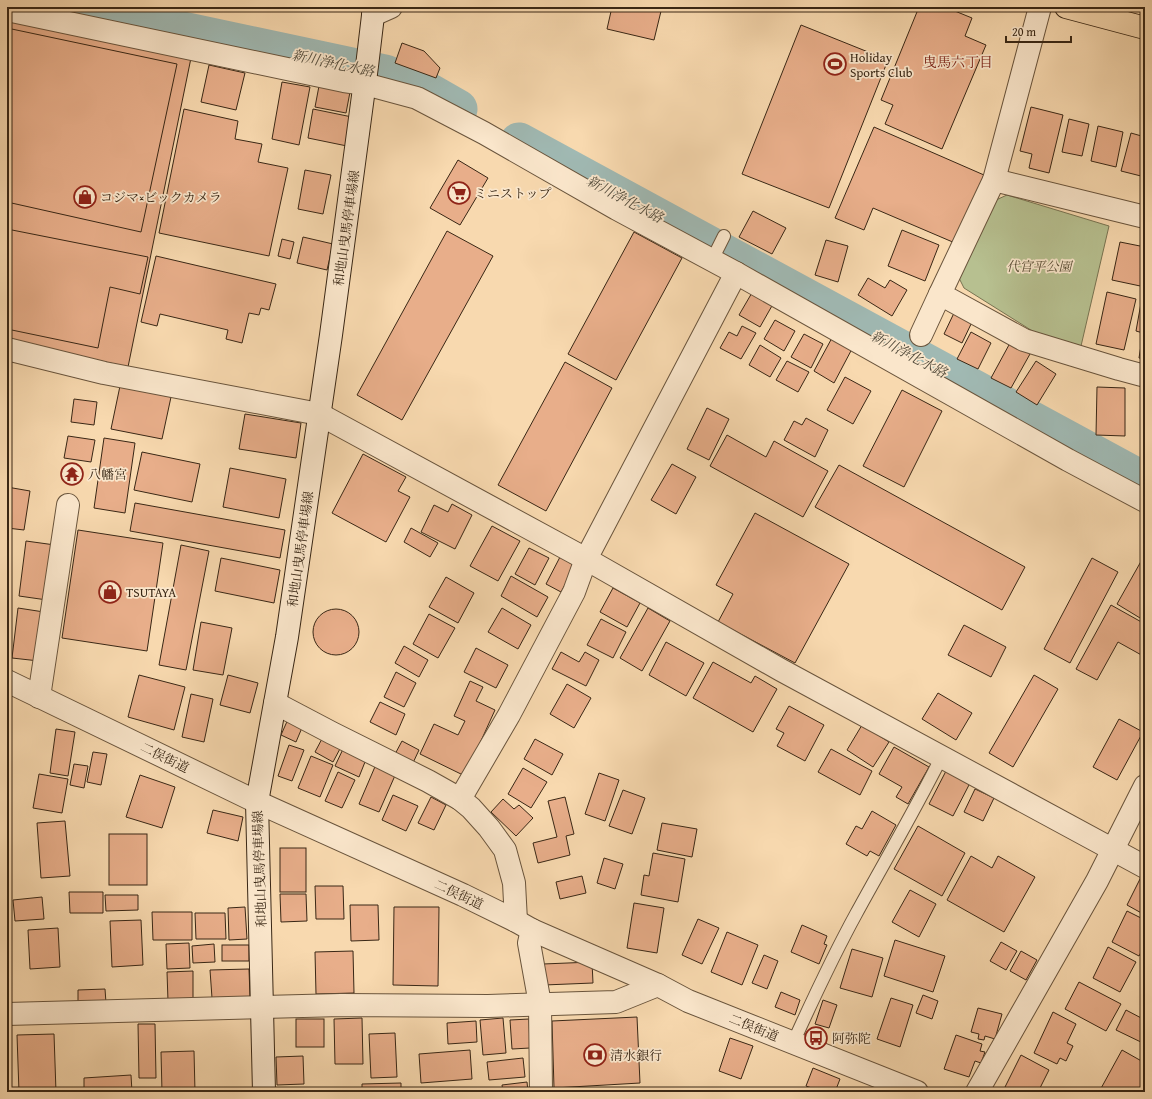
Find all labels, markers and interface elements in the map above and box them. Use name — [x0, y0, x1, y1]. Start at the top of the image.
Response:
scale bar — [1006, 18, 1071, 44]
text: 20 m — [1012, 23, 1036, 40]
water label: 新川浄化水路 — [290, 44, 377, 82]
place label: Holiday Sports Club — [850, 48, 913, 82]
sports icon: Holiday Sports Club — [822, 51, 848, 77]
district label: 曳馬六丁目 — [923, 52, 993, 72]
street label: 和地山曳馬停車場線 — [329, 169, 364, 287]
water label: 新川浄化水路 — [583, 170, 668, 228]
supermarket icon: ミニストップ — [446, 180, 472, 206]
shop icon: コジマ×ビックカメラ — [72, 184, 98, 210]
place label: ミニストップ — [474, 184, 552, 203]
place label: コジマ×ビックカメラ — [100, 188, 222, 207]
park label: 代官平公園 — [1006, 257, 1073, 276]
water label: 新川浄化水路 — [867, 325, 952, 383]
temple icon: 八幡宮 — [59, 461, 85, 487]
place label: 八幡宮 — [88, 465, 127, 484]
street label: 和地山曳馬停車場線 — [283, 490, 318, 608]
shop icon: TSUTAYA — [97, 579, 123, 605]
place label: TSUTAYA — [126, 583, 176, 602]
street label: 二俣街道 — [137, 738, 192, 777]
street label: 和地山曳馬停車場線 — [248, 810, 271, 928]
street label: 二俣街道 — [431, 875, 486, 914]
street label: 二俣街道 — [726, 1009, 781, 1046]
bus stop icon: 阿弥陀 — [803, 1025, 829, 1051]
place label: 阿弥陀 — [832, 1029, 871, 1048]
bank icon: 清水銀行 — [582, 1042, 608, 1068]
place label: 清水銀行 — [610, 1046, 662, 1065]

